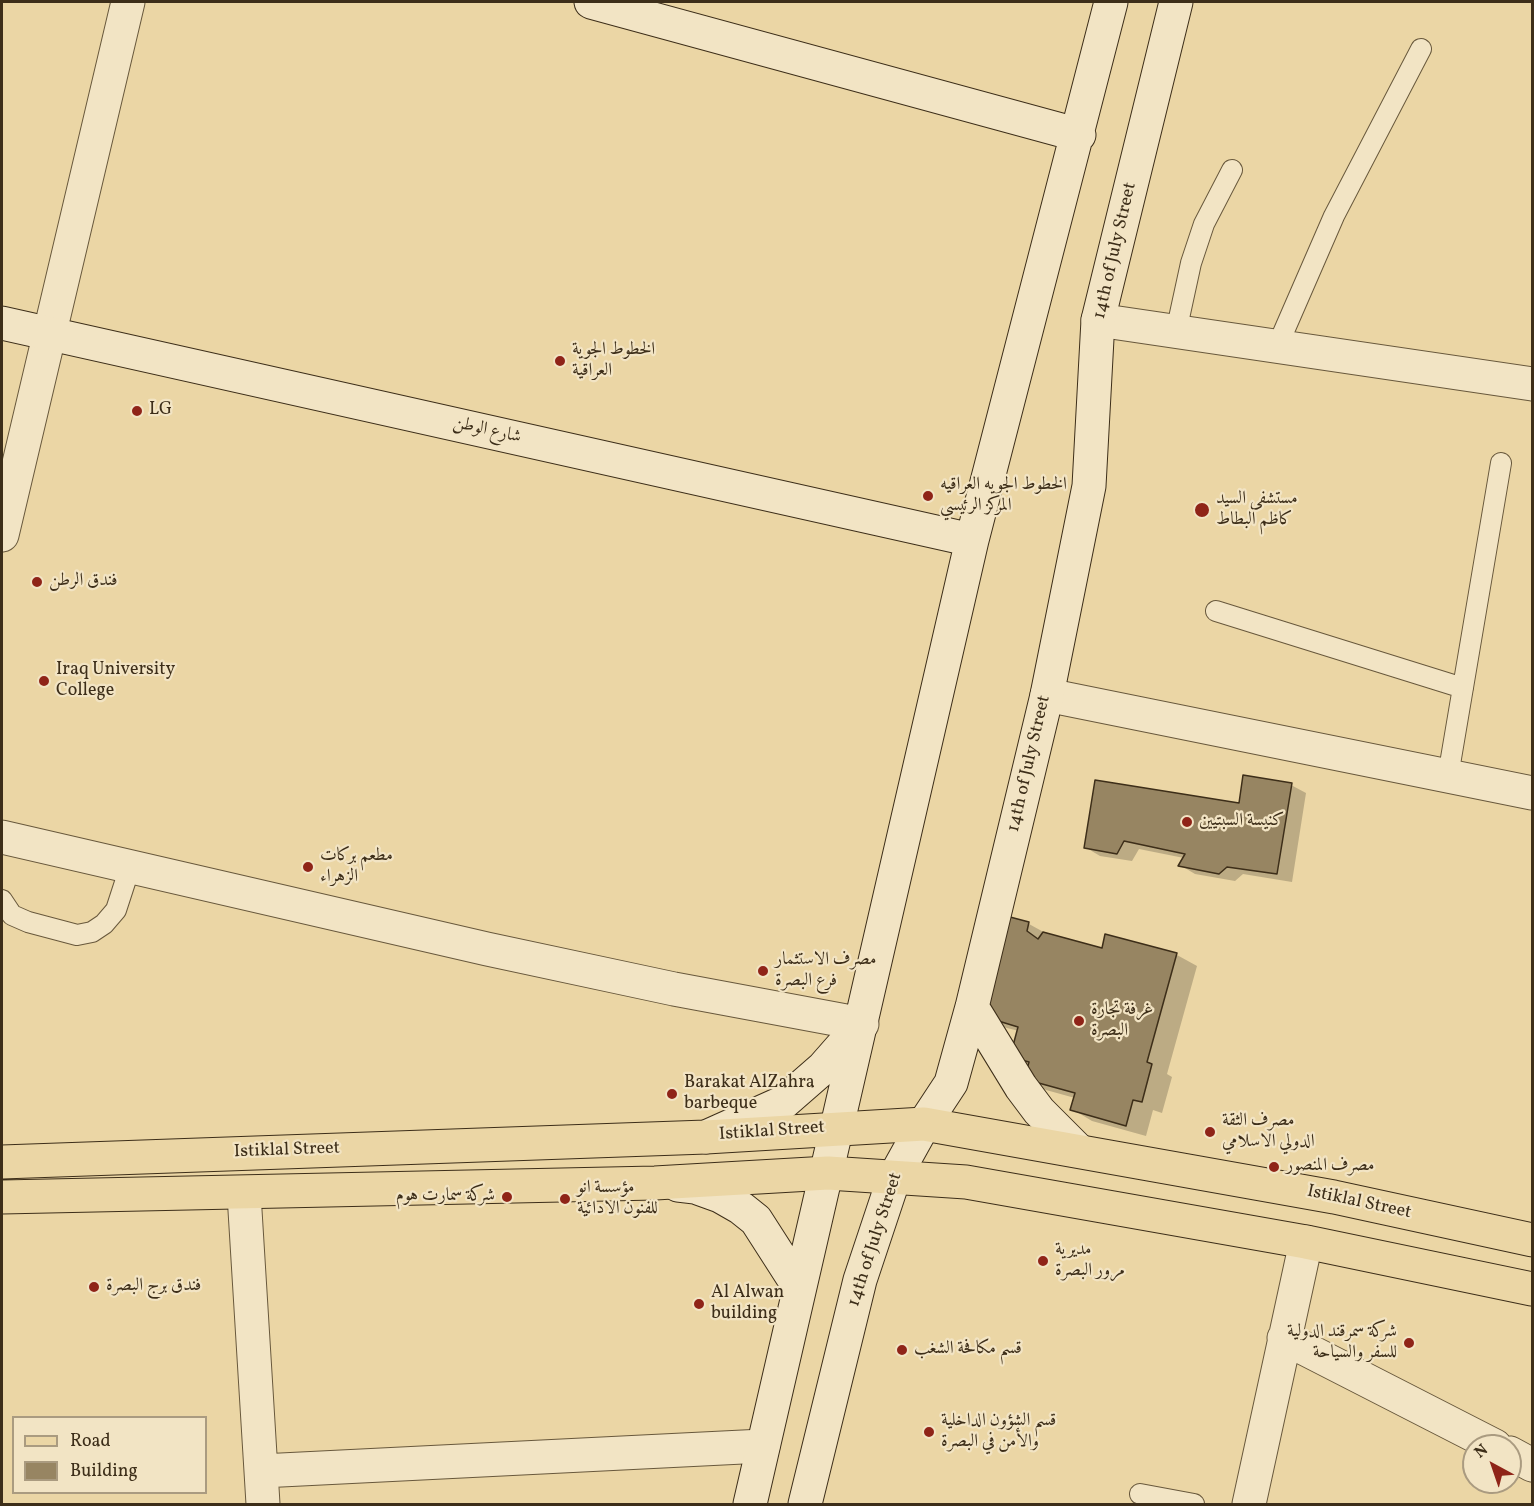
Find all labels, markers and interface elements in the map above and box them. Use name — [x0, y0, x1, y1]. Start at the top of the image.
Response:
street label: 14th of July Street — [1090, 181, 1142, 321]
place label: الخطوط الجوية العراقية — [572, 340, 655, 382]
marker: الخطوط الجوية العراقية — [553, 354, 567, 368]
place label: LG — [149, 400, 172, 422]
marker: LG — [130, 404, 144, 418]
street label: شارع الوطن — [451, 413, 523, 449]
place label: الخطوط الجويه العراقيه المركز الرئيسي — [940, 475, 1067, 518]
marker: الخطوط الجويه العراقيه المركز الرئيسي — [921, 489, 935, 503]
place label: مستشفى السيد كاظم البطاط — [1216, 489, 1298, 532]
marker: مستشفى السيد كاظم البطاط — [1193, 501, 1211, 519]
place label: فندق الرطن — [49, 571, 117, 593]
marker: فندق الرطن — [30, 575, 44, 589]
place label: Iraq University College — [56, 660, 175, 702]
marker: Iraq University College — [37, 674, 51, 688]
street label: 14th of July Street — [1004, 694, 1056, 834]
place label: كنيسة السبتيين — [1199, 811, 1284, 833]
marker: كنيسة السبتيين — [1180, 815, 1194, 829]
place label: مطعم بركات الزهراء — [320, 846, 393, 888]
marker: مطعم بركات الزهراء — [301, 860, 315, 874]
place label: مصرف الاستثمار فرع البصرة — [775, 950, 877, 992]
marker: مصرف الاستثمار فرع البصرة — [756, 964, 770, 978]
place label: غرفة تجارة البصرة — [1091, 1000, 1153, 1042]
marker: غرفة تجارة البصرة — [1072, 1014, 1086, 1028]
place label: Barakat AlZahra barbeque — [684, 1073, 815, 1116]
marker: Barakat AlZahra barbeque — [665, 1087, 679, 1101]
place label: مصرف الثقة الدولي الاسلامي — [1222, 1111, 1315, 1154]
street label: Istiklal Street — [718, 1118, 826, 1146]
marker: مصرف الثقة الدولي الاسلامي — [1203, 1125, 1217, 1139]
street label: Istiklal Street — [234, 1138, 340, 1164]
place label: مصرف المنصور — [1286, 1156, 1375, 1178]
marker: مصرف المنصور — [1267, 1160, 1281, 1174]
street label: 14th of July Street — [844, 1170, 908, 1310]
place label: مؤسسة انو للفنون الادائية — [577, 1178, 658, 1220]
street label: Istiklal Street — [1305, 1181, 1413, 1225]
place label: شركة سمارت هوم — [396, 1186, 495, 1208]
marker: شركة سمارت هوم — [500, 1190, 514, 1204]
marker: مؤسسة انو للفنون الادائية — [558, 1192, 572, 1206]
place label: مديرية مرور البصرة — [1055, 1240, 1125, 1282]
marker: مديرية مرور البصرة — [1036, 1254, 1050, 1268]
place label: فندق برج البصرة — [106, 1276, 201, 1298]
marker: فندق برج البصرة — [87, 1280, 101, 1294]
place label: Al Alwan building — [711, 1283, 784, 1326]
marker: Al Alwan building — [692, 1297, 706, 1311]
place label: شركة سمرقند الدولية للسفر والسياحة — [1287, 1322, 1397, 1364]
marker: شركة سمرقند الدولية للسفر والسياحة — [1402, 1336, 1416, 1350]
place label: قسم مكافحة الشغب — [914, 1339, 1022, 1361]
marker: قسم مكافحة الشغب — [895, 1343, 909, 1357]
place label: قسم الشؤون الداخلية والأمن في البصرة — [941, 1411, 1056, 1454]
legend — [12, 1416, 207, 1494]
marker: قسم الشؤون الداخلية والأمن في البصرة — [922, 1425, 936, 1439]
text: Road — [70, 1429, 111, 1454]
north arrow — [1462, 1434, 1522, 1494]
text: N — [1470, 1440, 1493, 1464]
text: Building — [70, 1459, 138, 1484]

